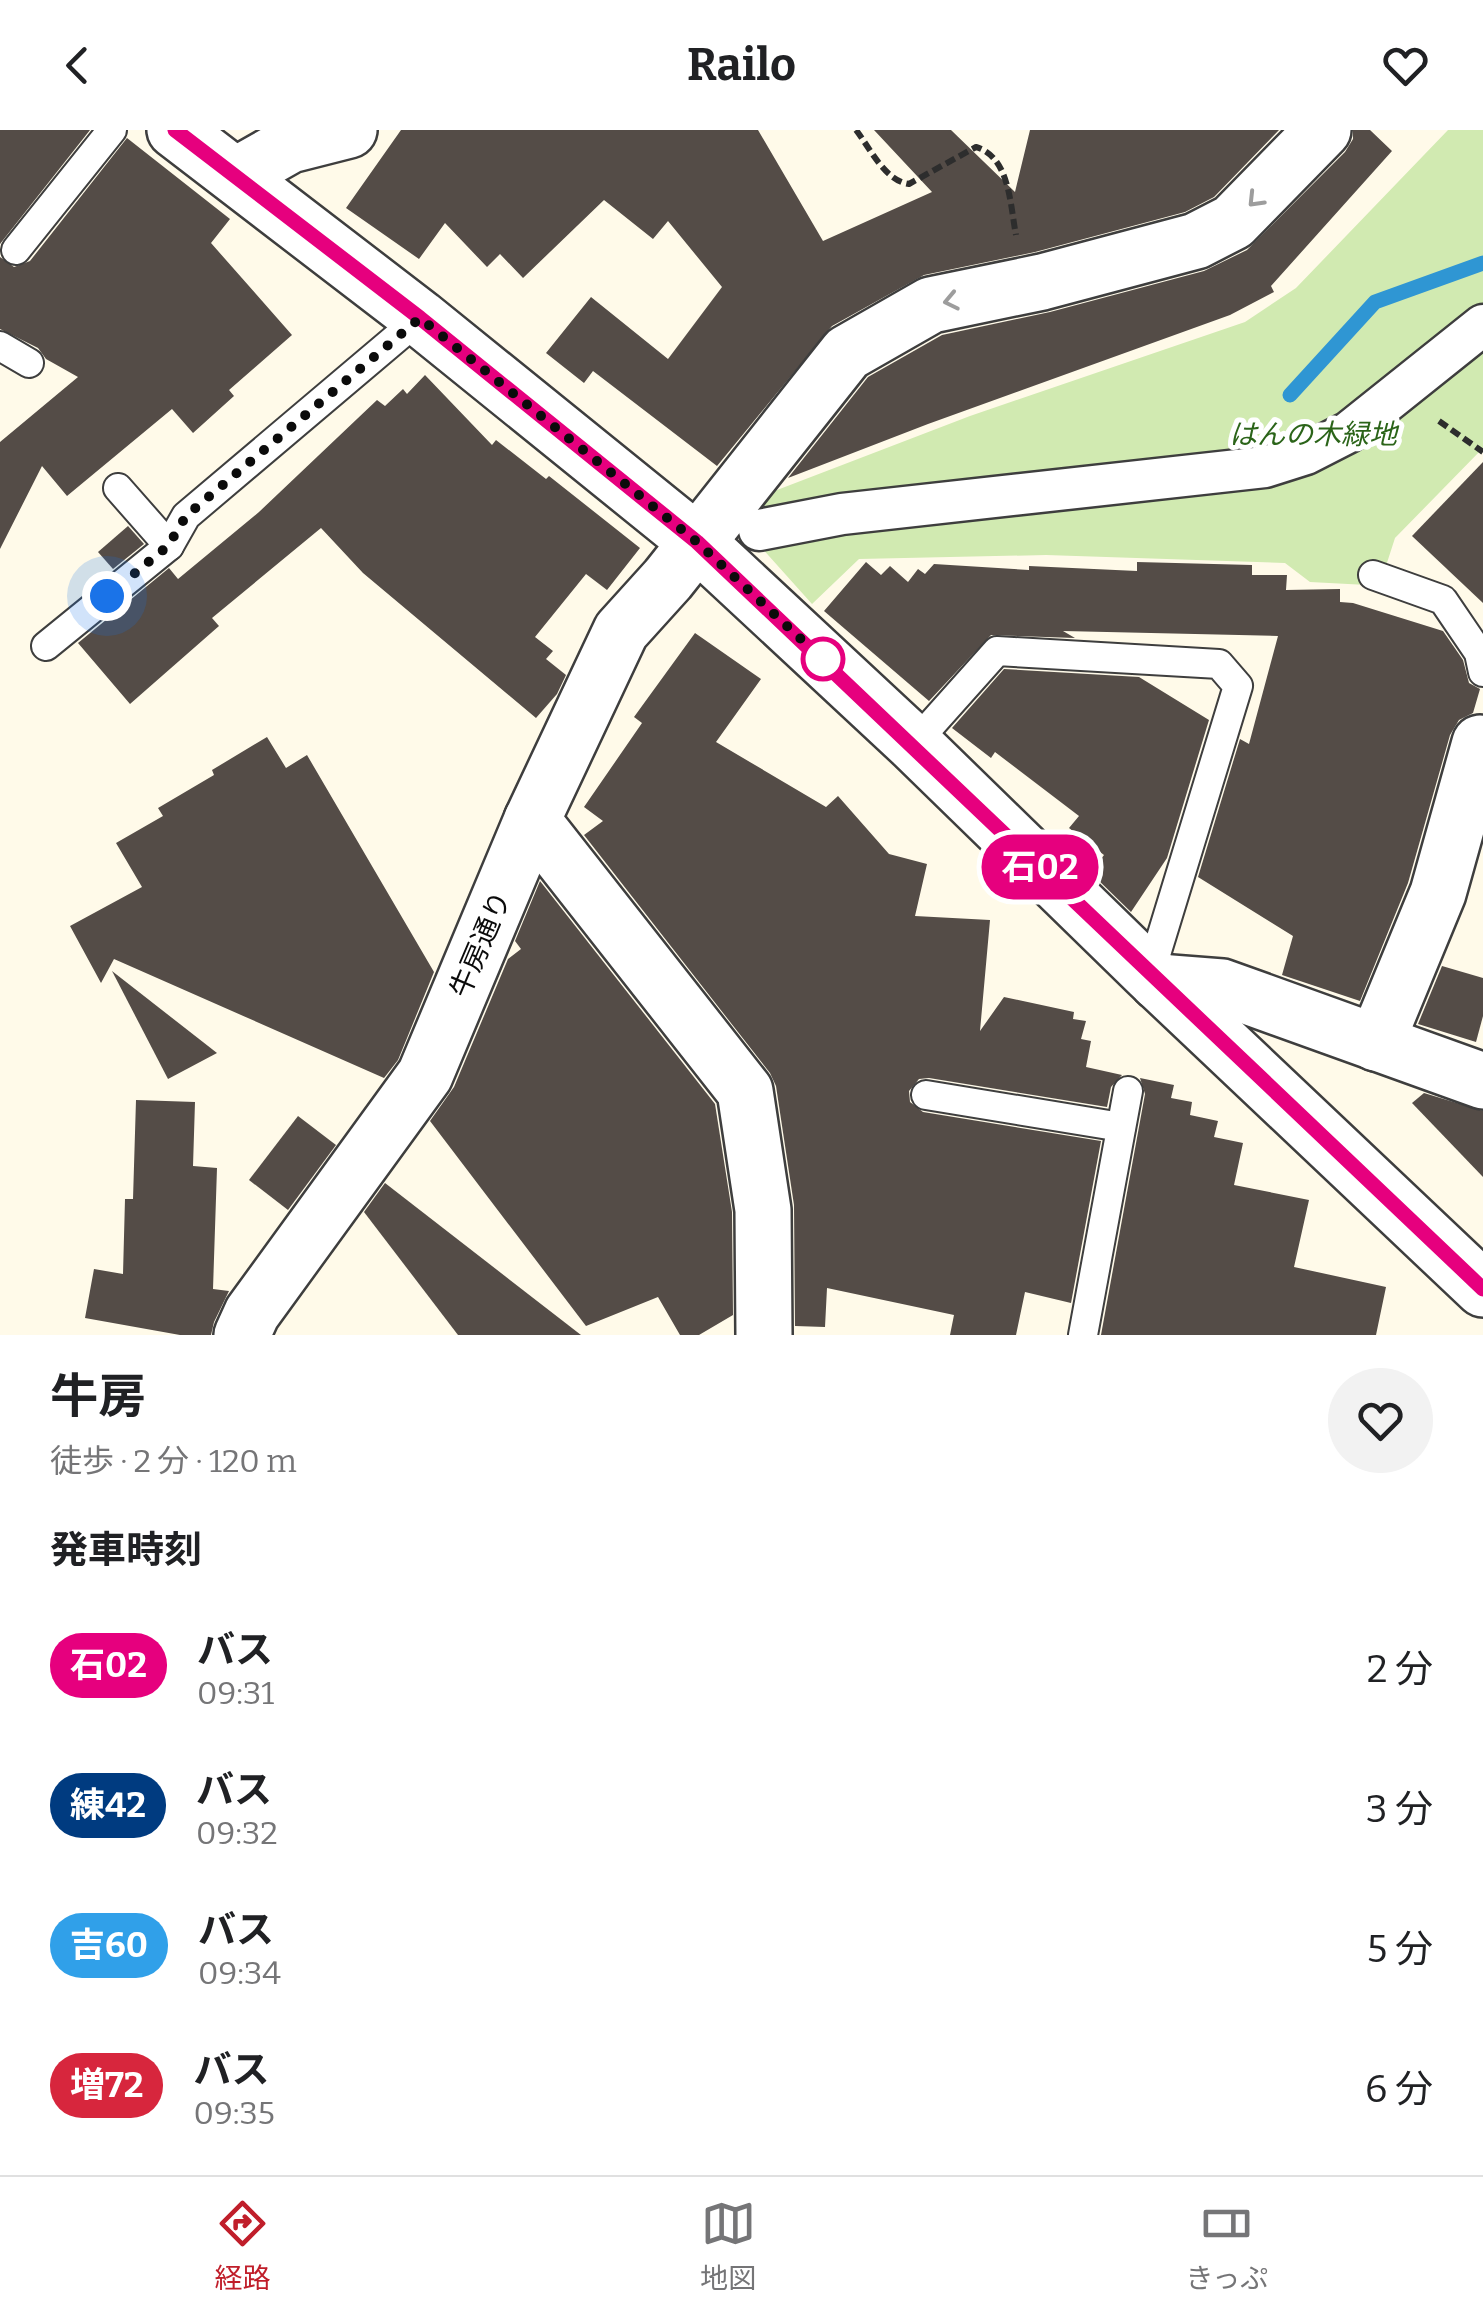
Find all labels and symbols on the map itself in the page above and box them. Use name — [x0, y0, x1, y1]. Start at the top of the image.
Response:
one-way arrow — [1249, 188, 1267, 206]
one-way arrow — [943, 289, 960, 310]
park label: はんの木緑地 — [1229, 418, 1400, 451]
your location — [82, 571, 132, 621]
unlabelled marker — [802, 638, 844, 680]
line badge: 石02 — [982, 834, 1098, 900]
street label: 牛房通り — [443, 886, 518, 1002]

